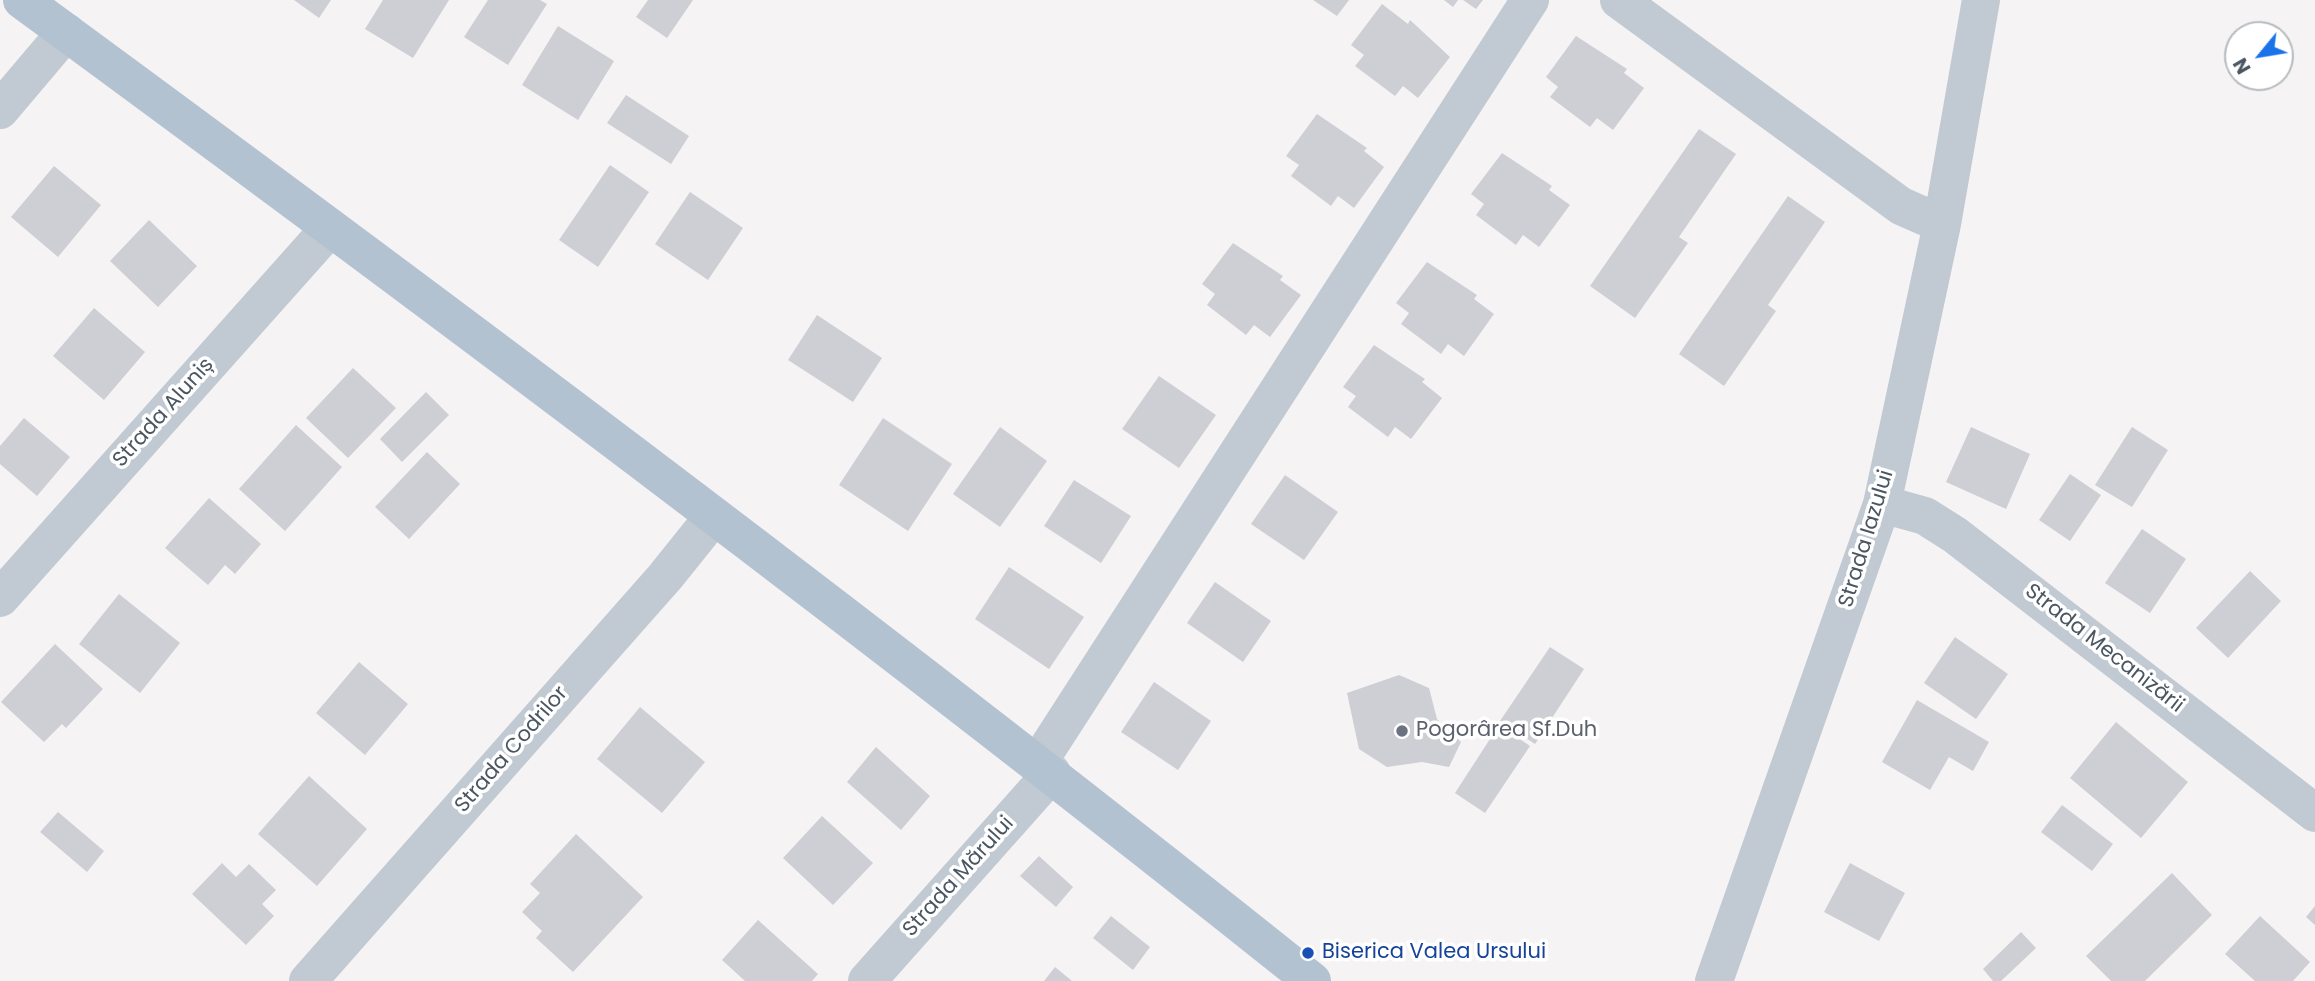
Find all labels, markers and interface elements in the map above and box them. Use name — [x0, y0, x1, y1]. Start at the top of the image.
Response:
north arrow — [2224, 21, 2294, 91]
text: N — [2227, 53, 2257, 79]
street label: Strada Aluniș — [108, 353, 220, 473]
street label: Strada Iazului — [1834, 467, 1900, 611]
street label: Strada Mecanizării — [2020, 579, 2188, 719]
street label: Strada Codrilor — [450, 682, 574, 818]
place label: Pogorârea Sf.Duh — [1416, 718, 1597, 744]
marker: Pogorârea Sf.Duh — [1394, 723, 1410, 739]
street label: Strada Mărului — [898, 812, 1020, 942]
place label: Biserica Valea Ursului — [1322, 940, 1546, 966]
marker: Biserica Valea Ursului — [1300, 945, 1316, 961]

